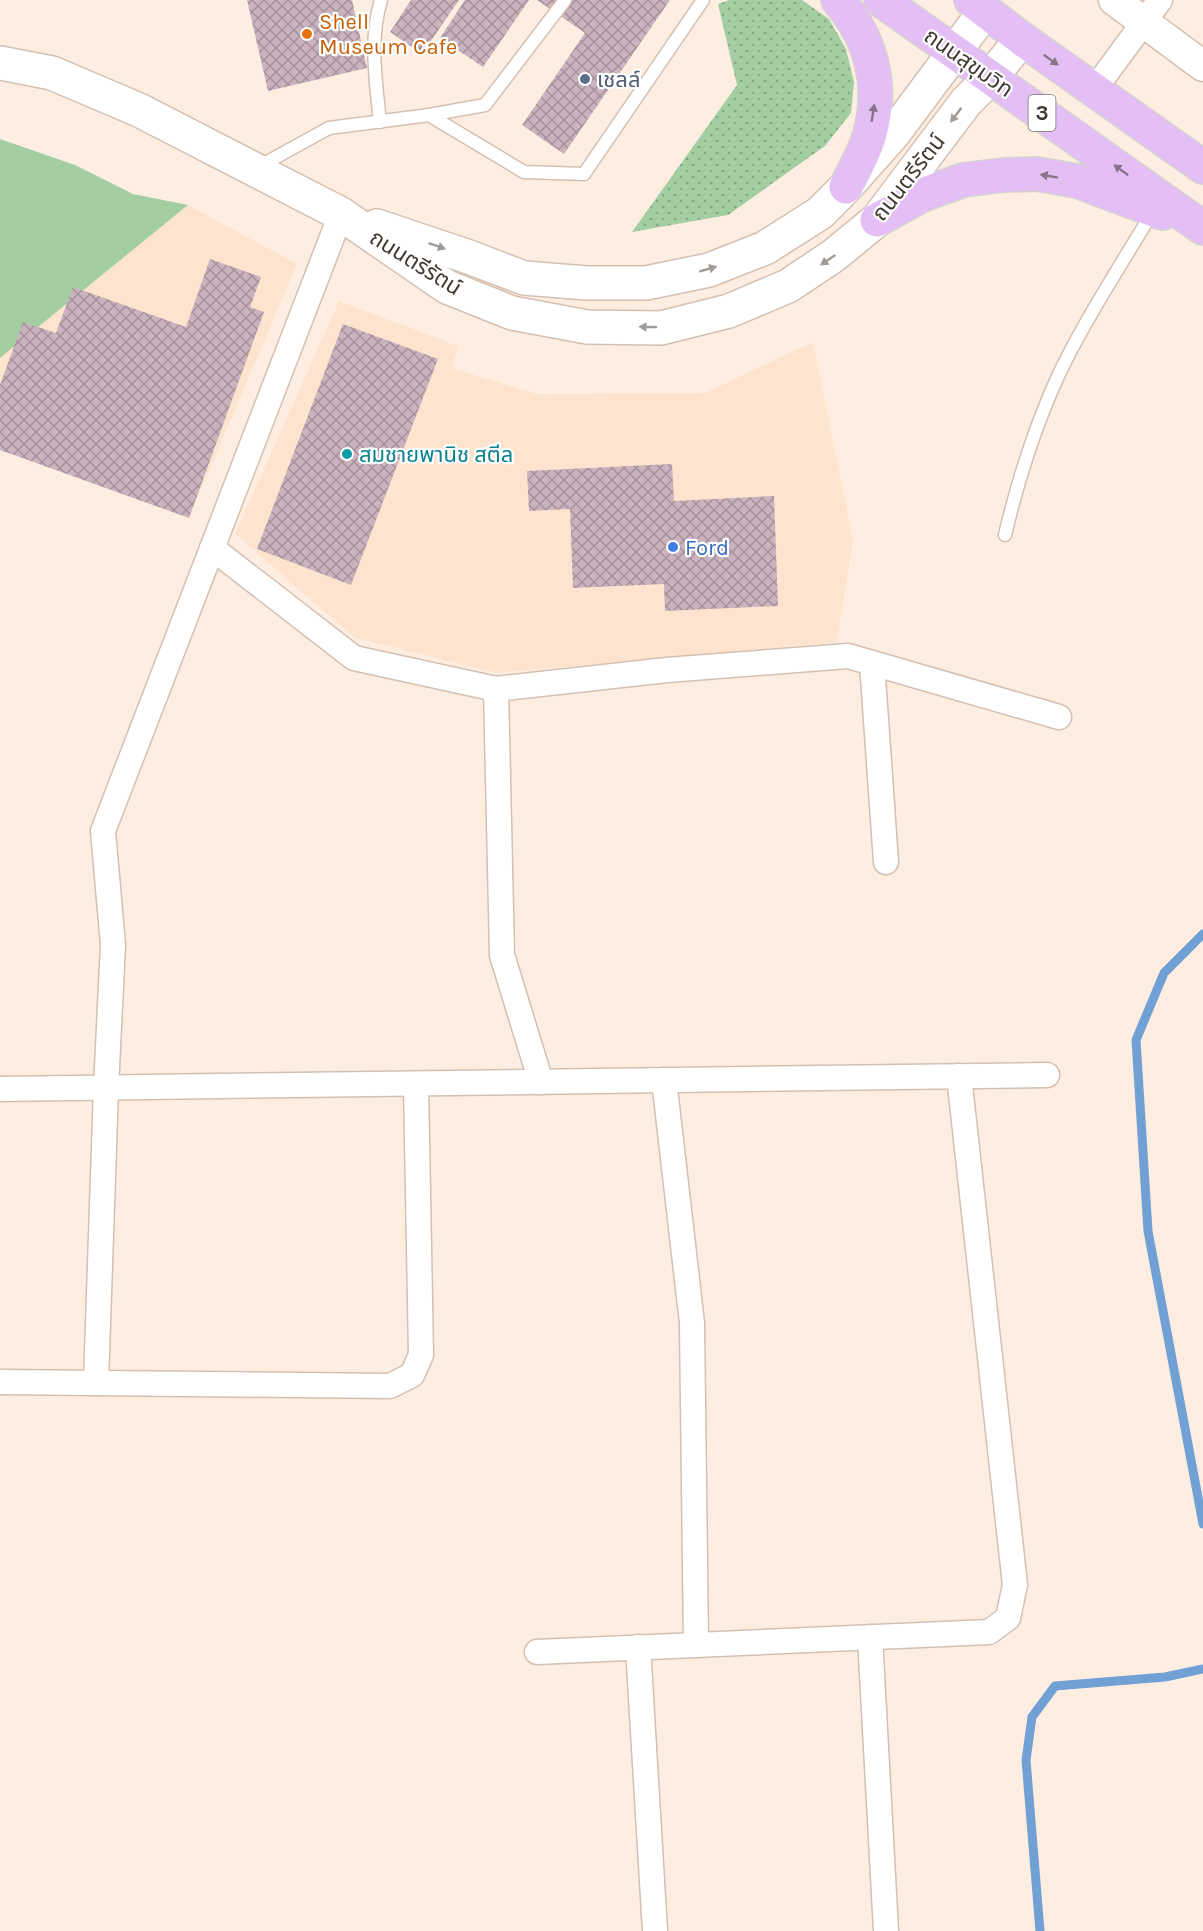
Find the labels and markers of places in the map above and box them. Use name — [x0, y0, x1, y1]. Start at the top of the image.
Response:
place label: Shell Museum Cafe — [319, 9, 457, 60]
marker: Shell Museum Cafe — [300, 27, 314, 41]
place label: เชลล์ — [597, 67, 640, 93]
marker: เชลล์ — [578, 72, 592, 86]
place label: สมชายพานิช สตีล — [359, 442, 513, 468]
marker: สมชายพานิช สตีล — [340, 447, 354, 461]
place label: Ford — [685, 535, 729, 561]
marker: Ford — [666, 540, 680, 554]

